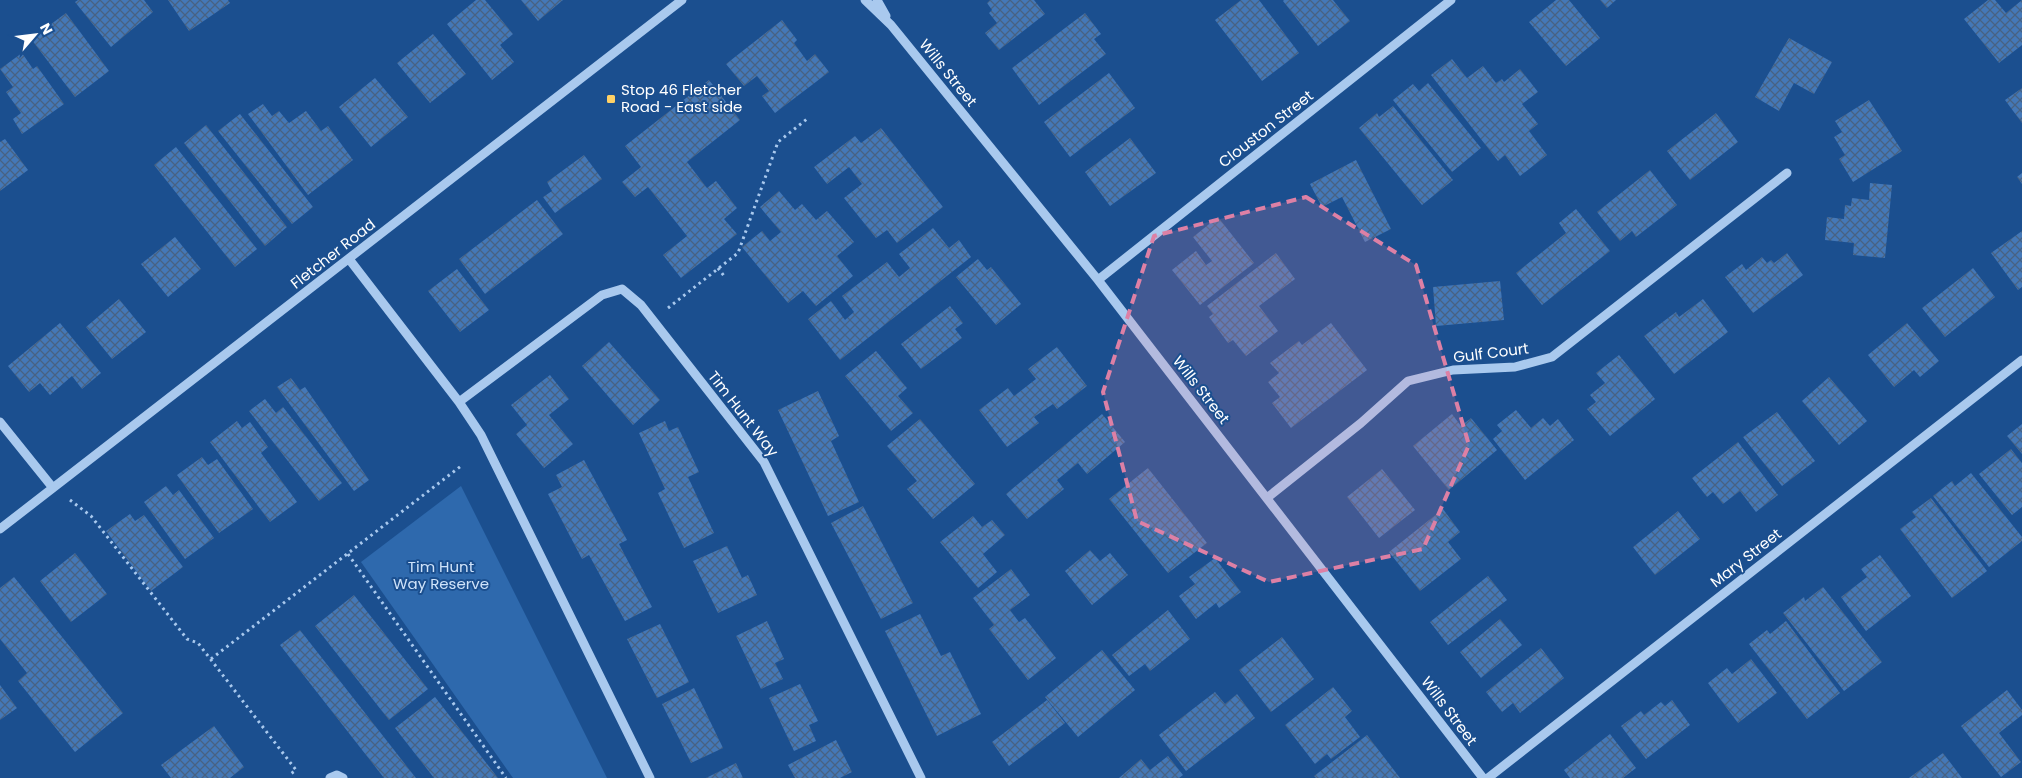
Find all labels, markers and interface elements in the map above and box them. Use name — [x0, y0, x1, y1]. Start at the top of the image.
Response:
north arrow — [10, 10, 60, 60]
text: N — [35, 20, 58, 38]
street label: Wills Street — [915, 34, 982, 111]
place label: Stop 46 Fletcher Road - East side — [621, 79, 742, 117]
street label: Clouston Street — [1214, 85, 1317, 172]
marker: Stop 46 Fletcher Road - East side — [605, 93, 617, 105]
street label: Fletcher Road — [286, 214, 380, 293]
street label: Gulf Court — [1452, 337, 1530, 368]
street label: Wills Street — [1168, 351, 1235, 428]
street label: Tim Hunt Way — [703, 366, 784, 461]
street label: Mary Street — [1706, 523, 1786, 592]
park label: Tim Hunt Way Reserve — [393, 556, 489, 594]
street label: Wills Street — [1416, 672, 1482, 750]

